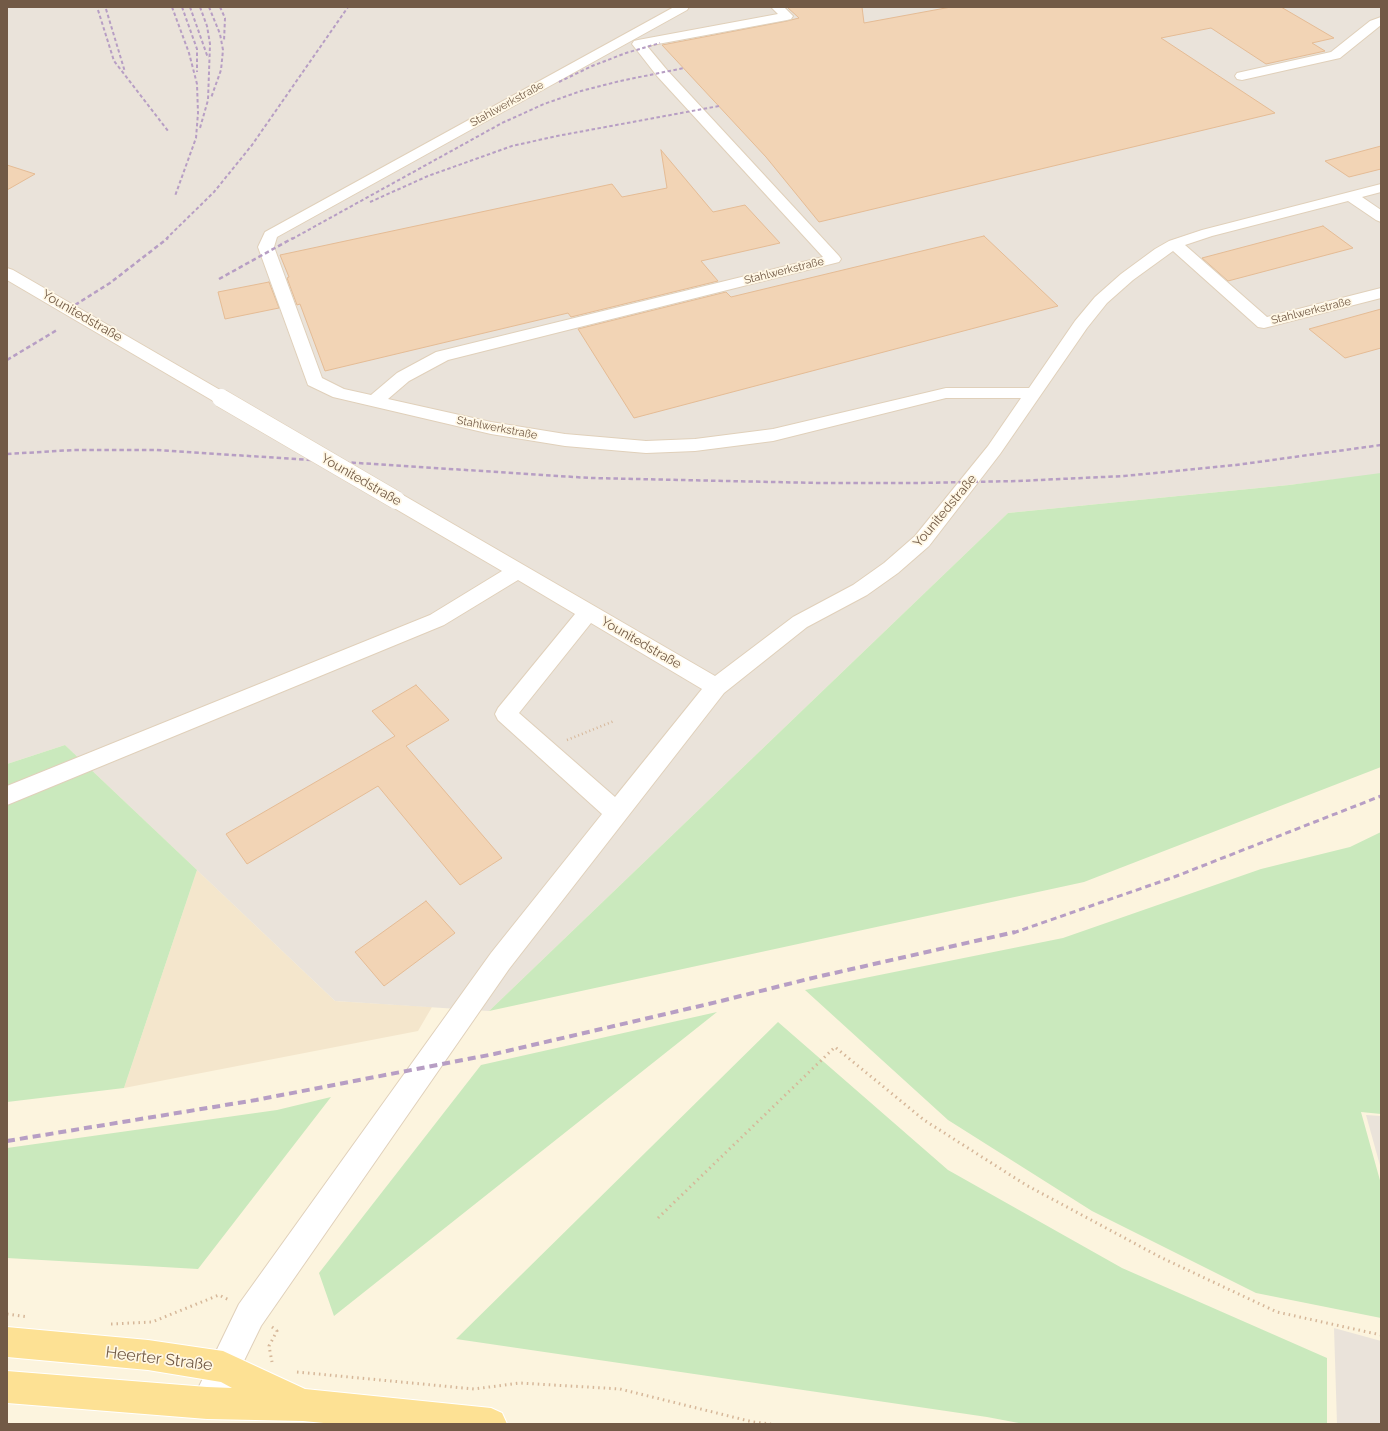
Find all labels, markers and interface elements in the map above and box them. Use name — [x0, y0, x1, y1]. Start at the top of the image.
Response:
street label: Stahlwerkstraße — [468, 78, 546, 130]
street label: Stahlwerkstraße — [743, 255, 825, 287]
street label: Younitedstraße — [39, 287, 125, 345]
street label: Stahlwerkstraße — [1270, 295, 1352, 327]
street label: Stahlwerkstraße — [456, 414, 538, 442]
street label: Younitedstraße — [318, 451, 404, 509]
street label: Younitedstraße — [910, 471, 980, 551]
street label: Younitedstraße — [598, 614, 684, 672]
street label: Heerter Straße — [104, 1343, 214, 1375]

